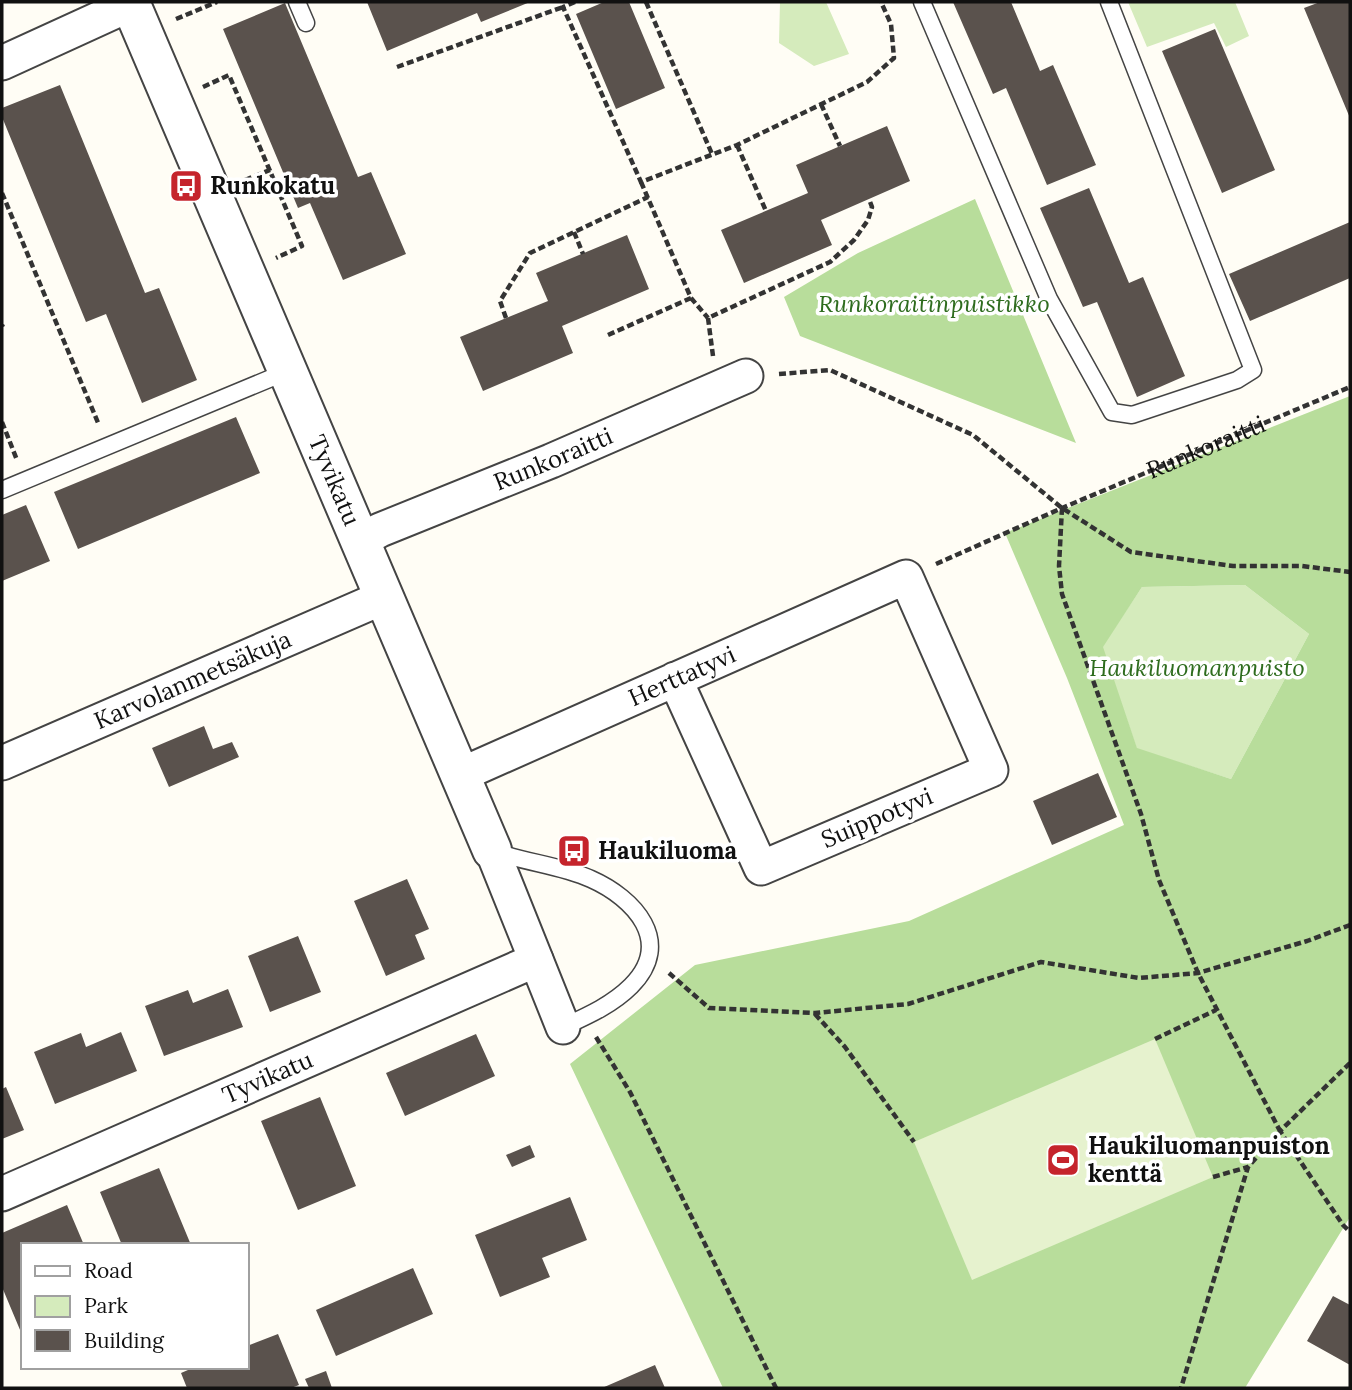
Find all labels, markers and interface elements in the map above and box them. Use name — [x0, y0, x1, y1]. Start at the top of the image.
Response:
bus stop icon: Runkokatu — [167, 167, 205, 205]
place label: Runkokatu — [210, 170, 335, 201]
park label: Runkoraitinpuistikko — [818, 288, 1050, 319]
street label: Runkoraitti — [1142, 408, 1270, 486]
street label: Runkoraitti — [489, 420, 617, 497]
street label: Tyvikatu — [302, 430, 368, 530]
street label: Karvolanmetsäkuja — [89, 623, 296, 736]
street label: Herttatyvi — [624, 639, 740, 713]
park label: Haukiluomanpuisto — [1089, 652, 1305, 683]
street label: Suippotyvi — [816, 780, 937, 855]
bus stop icon: Haukiluoma — [555, 832, 593, 870]
place label: Haukiluoma — [598, 835, 738, 866]
street label: Tyvikatu — [217, 1044, 317, 1111]
place label: Haukiluomanpuiston kenttä — [1088, 1130, 1330, 1189]
sports icon: Haukiluomanpuiston kenttä — [1044, 1141, 1082, 1179]
legend — [21, 1243, 248, 1369]
text: Road — [84, 1257, 133, 1284]
text: Park — [84, 1292, 128, 1319]
text: Building — [84, 1327, 164, 1354]

